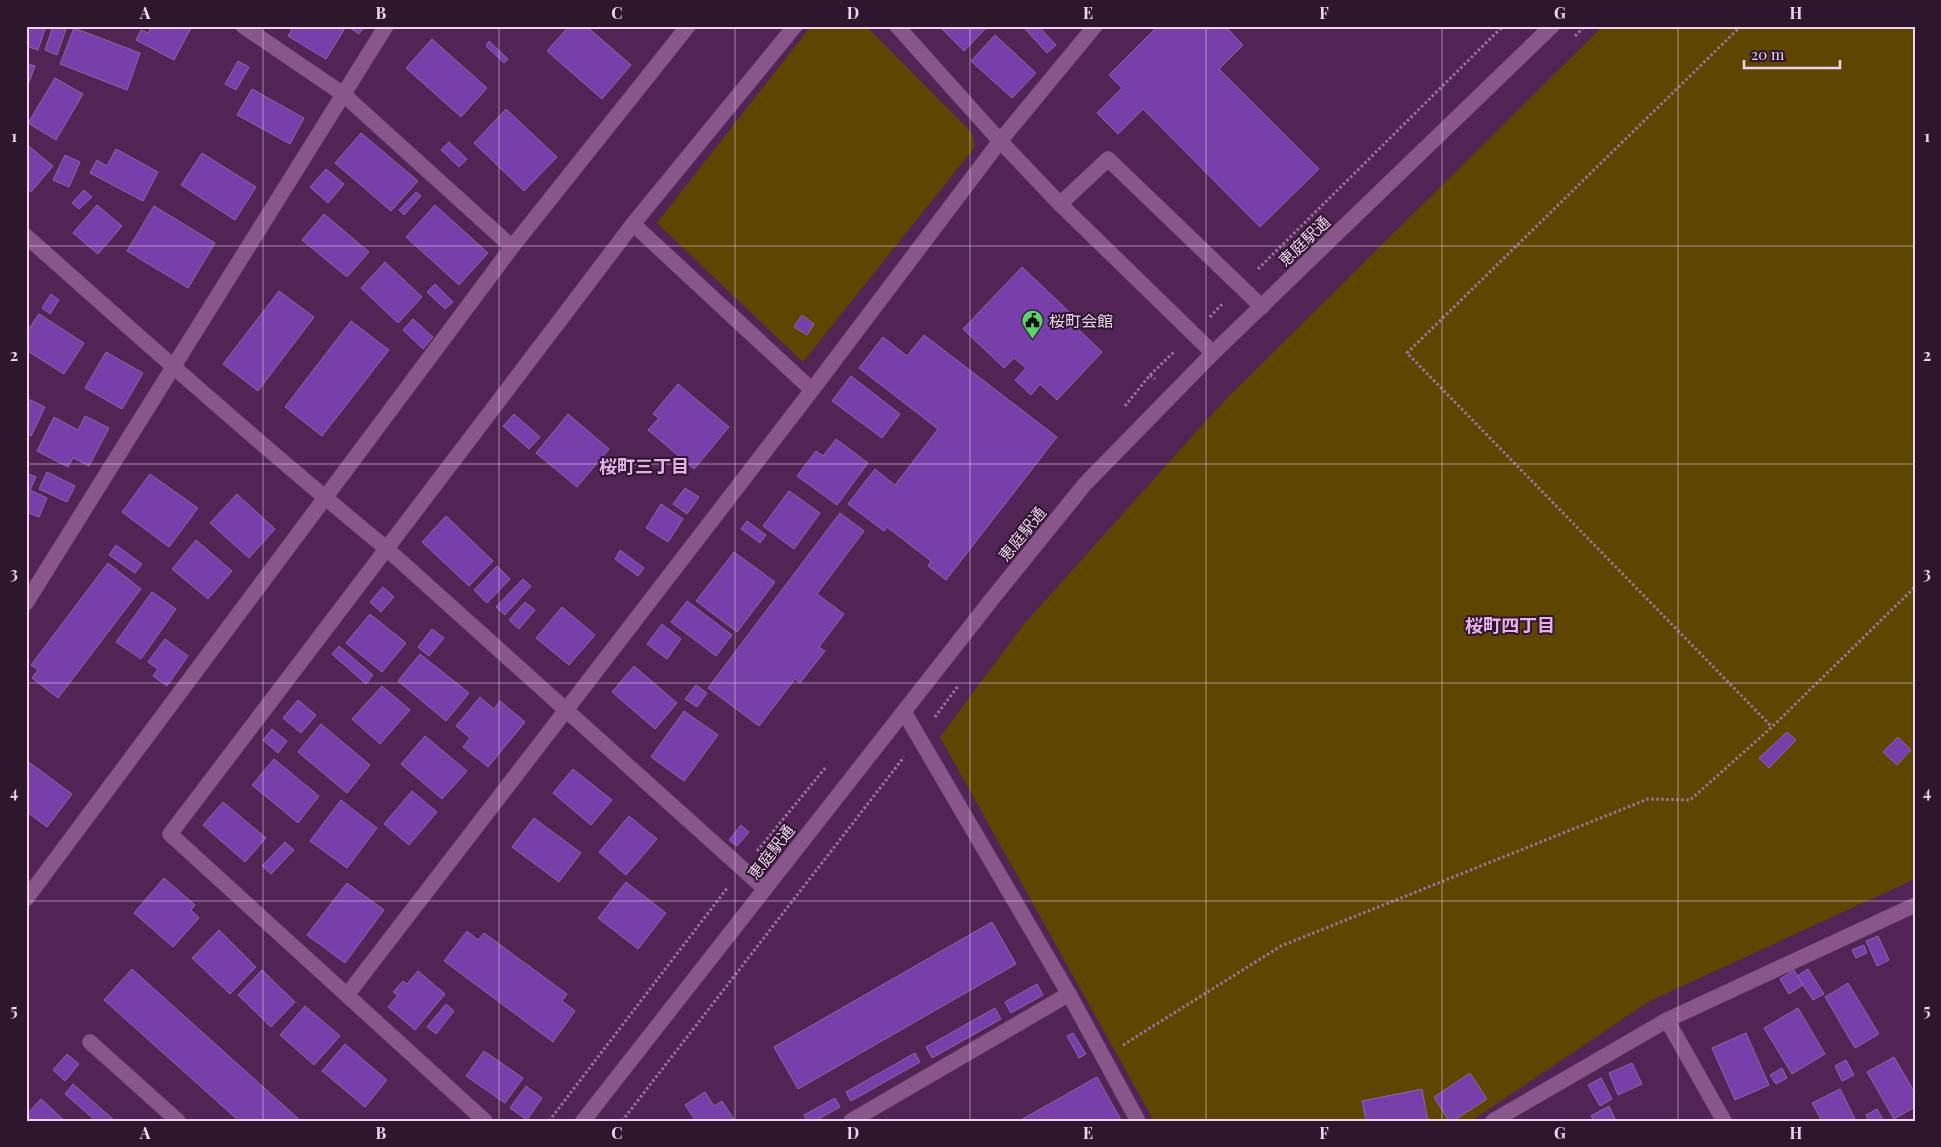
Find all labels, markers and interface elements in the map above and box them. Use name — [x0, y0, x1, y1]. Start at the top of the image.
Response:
text: A — [139, 2, 151, 23]
text: B — [376, 2, 387, 23]
text: C — [611, 2, 623, 23]
text: D — [847, 2, 859, 23]
text: E — [1083, 2, 1093, 23]
text: F — [1319, 2, 1329, 23]
text: G — [1554, 2, 1566, 23]
text: H — [1790, 2, 1803, 23]
scale bar — [1744, 38, 1840, 70]
text: 20 m — [1751, 44, 1785, 64]
text: 1 — [11, 125, 17, 146]
text: 1 — [1924, 125, 1930, 146]
street label: 恵庭駅通 — [1273, 211, 1334, 270]
public building icon: 桜町会館 — [1021, 309, 1045, 340]
place label: 桜町会館 — [1049, 310, 1113, 331]
text: 2 — [10, 344, 18, 365]
text: 2 — [1923, 344, 1931, 365]
district label: 桜町三丁目 — [599, 454, 689, 478]
street label: 恵庭駅通 — [993, 502, 1050, 565]
text: 3 — [10, 562, 18, 583]
text: 3 — [1923, 562, 1931, 583]
district label: 桜町四丁目 — [1465, 613, 1555, 637]
text: 4 — [10, 781, 18, 802]
text: 4 — [1923, 781, 1931, 802]
street label: 恵庭駅通 — [743, 820, 799, 883]
text: 5 — [10, 999, 18, 1020]
text: 5 — [1923, 999, 1931, 1020]
text: A — [139, 1122, 151, 1143]
text: B — [376, 1122, 387, 1143]
text: C — [611, 1122, 623, 1143]
text: D — [847, 1122, 859, 1143]
text: E — [1083, 1122, 1093, 1143]
text: F — [1319, 1122, 1329, 1143]
text: G — [1554, 1122, 1566, 1143]
text: H — [1790, 1122, 1803, 1143]

